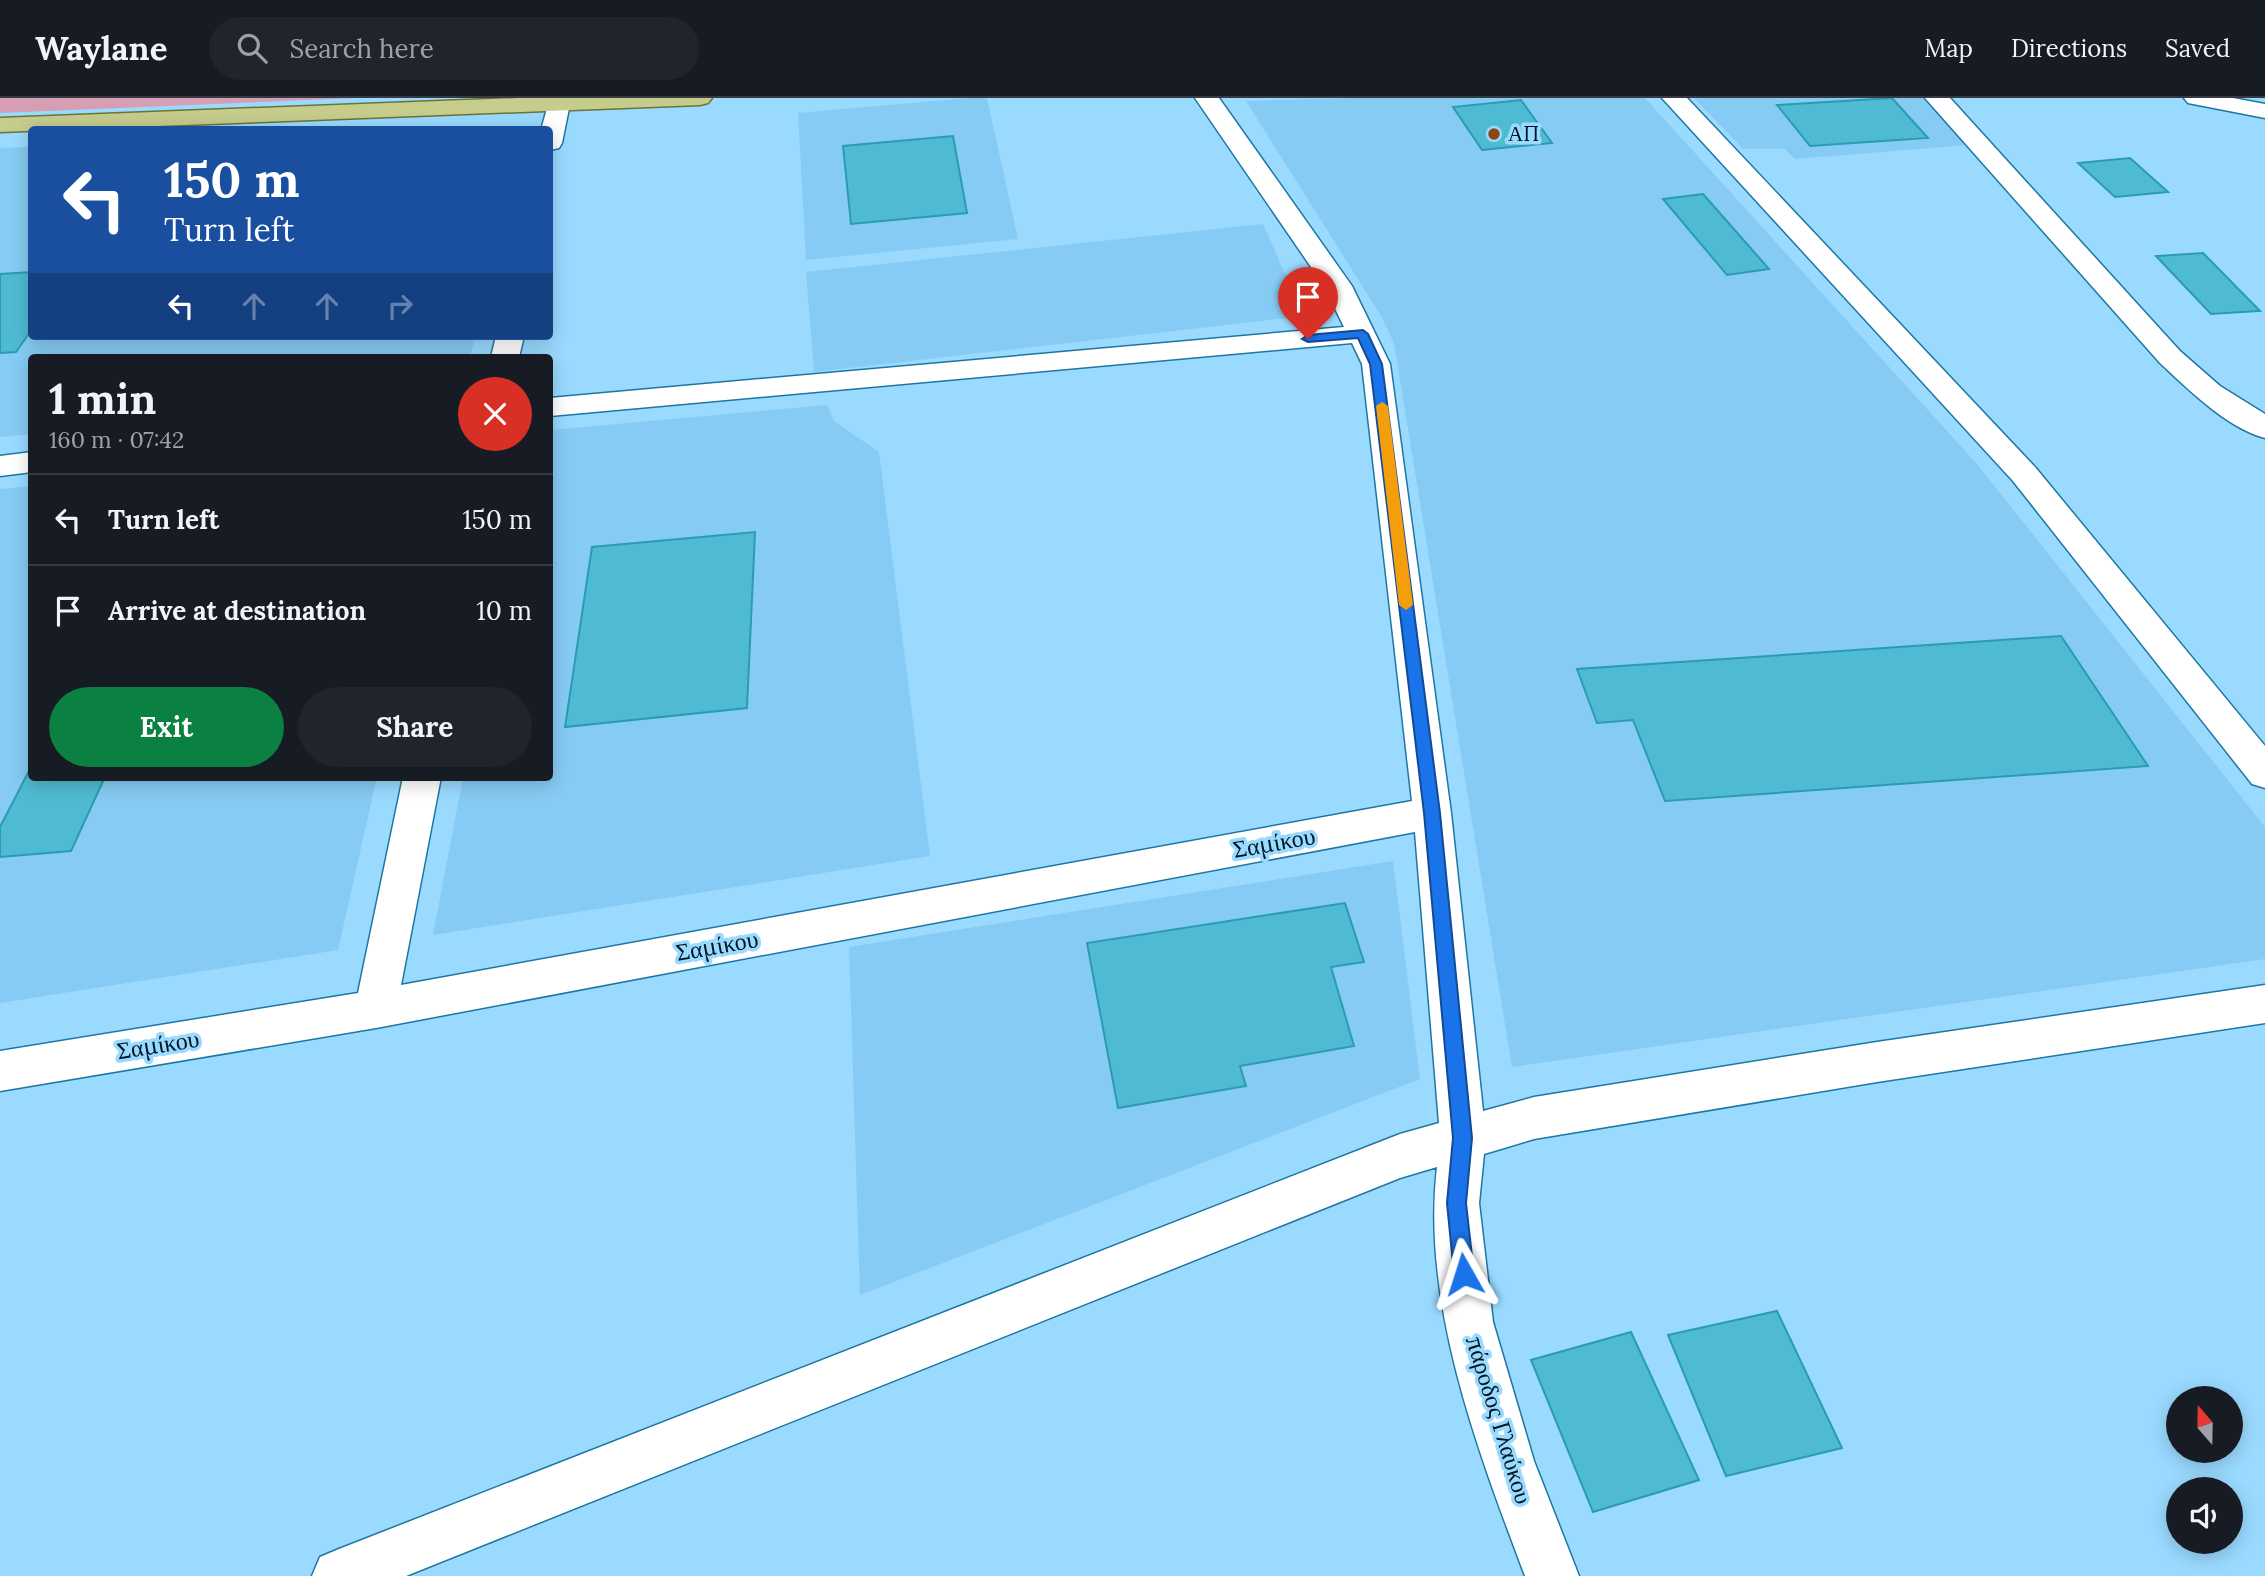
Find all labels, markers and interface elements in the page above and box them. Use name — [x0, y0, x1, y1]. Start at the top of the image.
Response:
search box — [209, 17, 699, 80]
text: Waylane — [35, 27, 167, 69]
icon: search — [233, 29, 271, 67]
text: Search here — [289, 32, 434, 65]
text: Map — [1924, 33, 1973, 64]
text: Directions — [2011, 33, 2127, 64]
text: Saved — [2165, 33, 2230, 64]
place label: ΑΠ — [1508, 120, 1539, 147]
marker: ΑΠ — [1486, 126, 1502, 142]
text: 150 m — [164, 148, 300, 210]
icon: left — [49, 154, 140, 245]
text: Turn left — [164, 209, 294, 250]
pin — [1278, 267, 1338, 339]
icon: arrive — [1289, 278, 1327, 316]
icon: left — [162, 287, 200, 325]
icon: ahead — [235, 287, 273, 325]
icon: ahead — [308, 287, 346, 325]
icon: right — [381, 287, 419, 325]
text: 1 min — [49, 372, 156, 426]
button: close — [458, 377, 532, 451]
text: 160 m · 07:42 — [49, 425, 184, 454]
icon: left — [49, 501, 87, 539]
text: Turn left — [108, 503, 219, 536]
text: 150 m — [462, 503, 532, 536]
icon: arrive — [49, 592, 87, 630]
text: Arrive at destination — [108, 594, 366, 627]
text: 10 m — [476, 594, 532, 627]
button: Exit — [49, 687, 284, 767]
button: Share — [298, 687, 532, 767]
street label: Σαμίκου — [1230, 820, 1318, 865]
street label: Σαμίκου — [673, 923, 761, 968]
street label: Σαμίκου — [114, 1023, 201, 1066]
position arrow — [1427, 1237, 1501, 1311]
street label: πάροδος Γλαύκου — [1459, 1332, 1540, 1508]
north arrow — [2166, 1386, 2244, 1463]
map controls — [2166, 1386, 2243, 1554]
button: sound — [2166, 1477, 2243, 1554]

